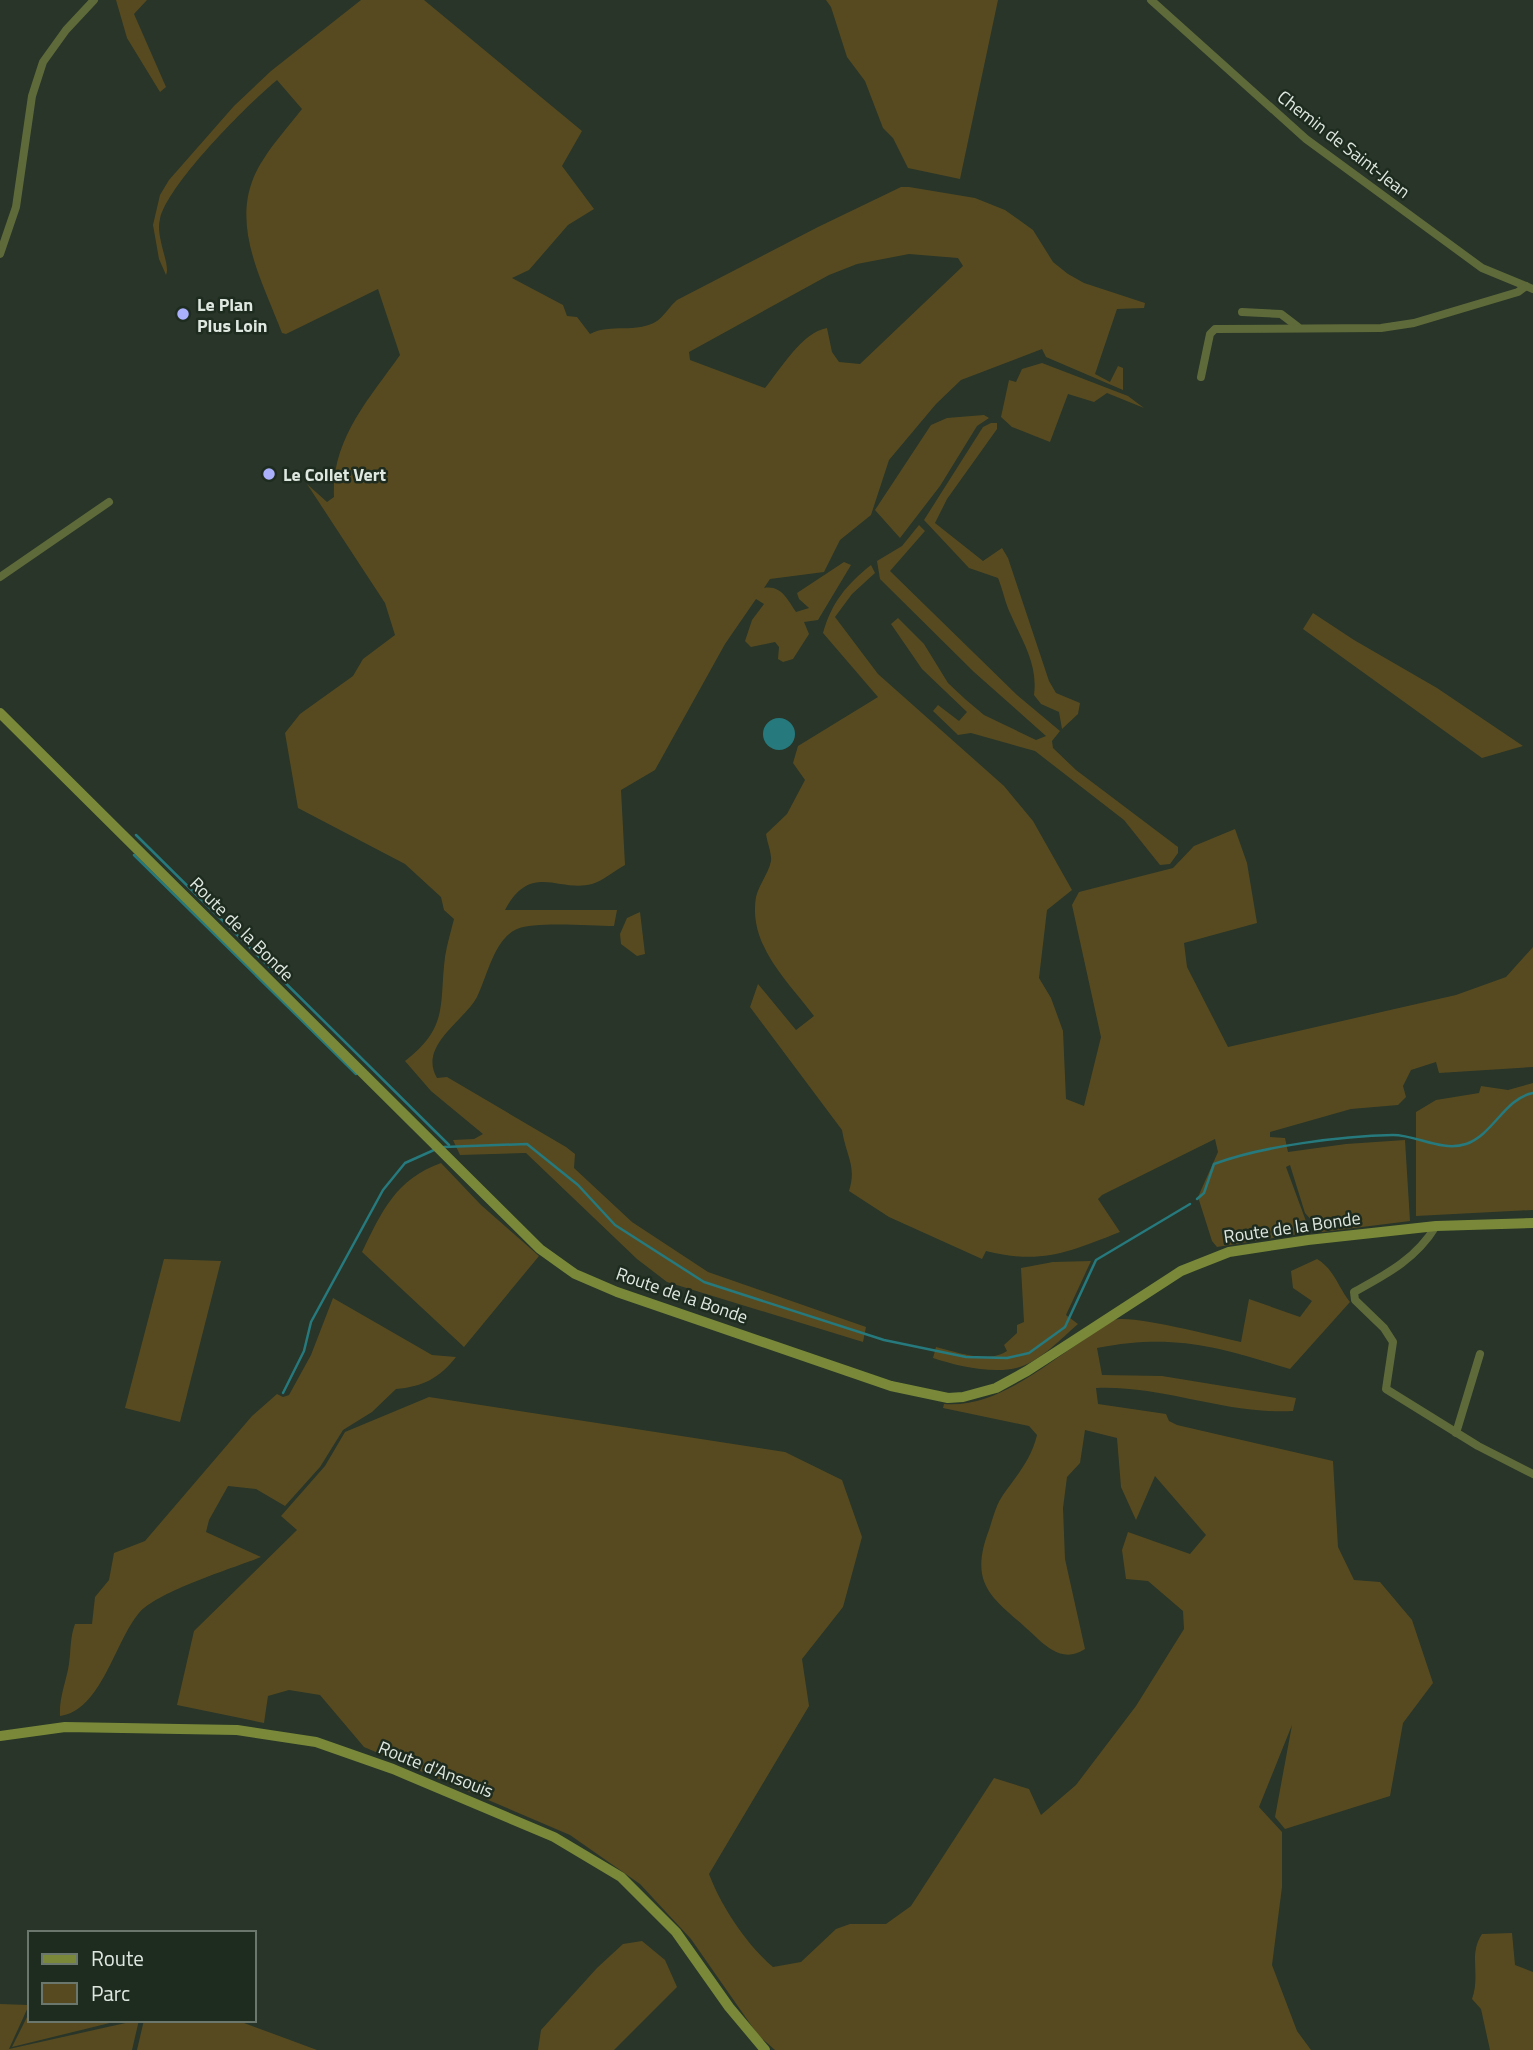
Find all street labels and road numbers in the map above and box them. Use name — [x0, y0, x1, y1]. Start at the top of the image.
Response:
street label: Chemin de Saint-Jean — [1272, 83, 1416, 205]
street label: Route de la Bonde — [184, 871, 300, 987]
street label: Route de la Bonde — [1222, 1204, 1362, 1250]
street label: Route de la Bonde — [612, 1260, 752, 1330]
street label: Route d'Ansouis — [374, 1734, 498, 1804]

